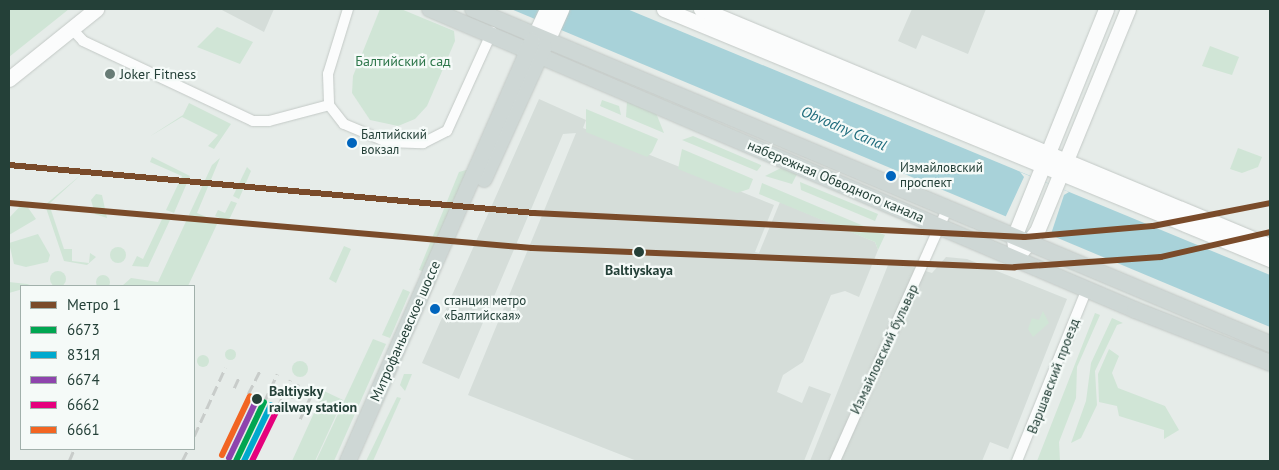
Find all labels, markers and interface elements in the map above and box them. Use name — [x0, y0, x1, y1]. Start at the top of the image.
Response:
park label: Балтийский сад — [355, 53, 451, 69]
place label: Joker Fitness — [120, 66, 196, 82]
marker: Joker Fitness — [104, 68, 116, 80]
water label: Obvodny Canal — [798, 102, 890, 154]
place label: Балтийский вокзал — [361, 128, 427, 159]
street label: набережная Обводного канала — [745, 136, 927, 226]
marker: Балтийский вокзал — [347, 138, 357, 148]
place label: Измайловский проспект — [900, 161, 983, 192]
marker: Измайловский проспект — [886, 171, 896, 181]
marker: Baltiyskaya — [631, 244, 647, 260]
street label: Митрофаньевское шоссе — [366, 258, 444, 404]
place label: Baltiyskaya — [605, 262, 673, 278]
street label: Измайловский бульвар — [846, 281, 922, 417]
legend — [20, 285, 195, 450]
place label: станция метро «Балтийская» — [444, 294, 526, 325]
text: Метро 1 — [67, 295, 121, 314]
marker: станция метро «Балтийская» — [430, 304, 440, 314]
street label: Варшавский проезд — [1023, 316, 1083, 436]
text: 6673 — [67, 320, 100, 339]
text: 831Я — [67, 345, 100, 364]
text: 6674 — [67, 370, 100, 389]
place label: Baltiysky railway station — [269, 383, 358, 416]
marker: Baltiysky railway station — [249, 391, 265, 407]
text: 6662 — [67, 395, 100, 414]
text: 6661 — [67, 420, 100, 439]

